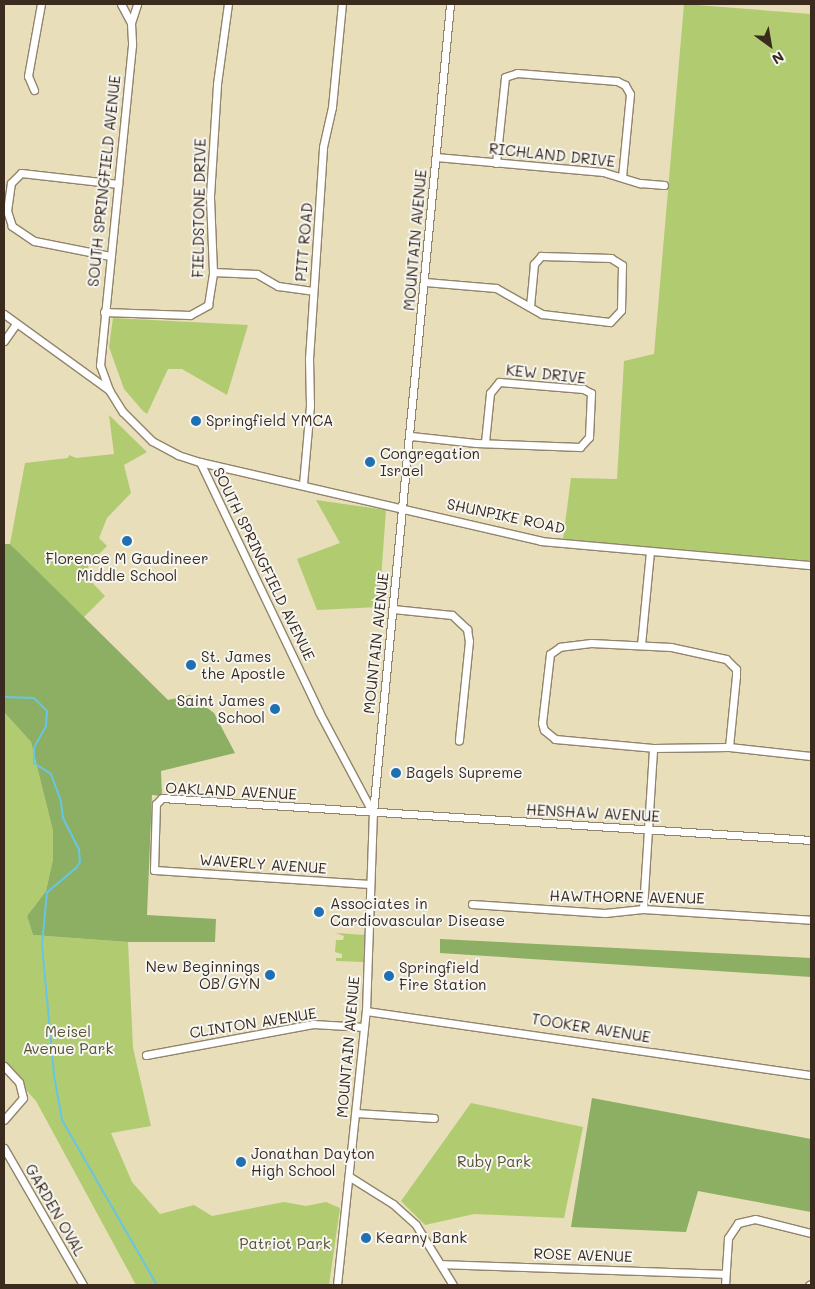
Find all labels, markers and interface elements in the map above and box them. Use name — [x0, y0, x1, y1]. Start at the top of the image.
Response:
north arrow — [745, 20, 795, 70]
text: N — [769, 47, 788, 69]
street label: SOUTH SPRINGFIELD AVENUE — [84, 74, 124, 288]
street label: FIELDSTONE DRIVE — [189, 138, 209, 278]
street label: RICHLAND DRIVE — [488, 139, 616, 171]
street label: MOUNTAIN AVENUE — [400, 168, 430, 312]
street label: PITT ROAD — [292, 202, 316, 282]
street label: KEW DRIVE — [505, 361, 587, 387]
place label: Springfield YMCA — [206, 412, 333, 430]
marker: Springfield YMCA — [190, 415, 202, 427]
place label: Congregation Israel — [380, 444, 480, 479]
marker: Congregation Israel — [364, 456, 376, 468]
street label: SOUTH SPRINGFIELD AVENUE — [209, 464, 319, 664]
street label: SHUNPIKE ROAD — [445, 495, 567, 537]
marker: Florence M Gaudineer Middle School — [121, 535, 133, 547]
place label: Florence M Gaudineer Middle School — [45, 549, 209, 584]
street label: MOUNTAIN AVENUE — [360, 571, 392, 715]
place label: St. James the Apostle — [201, 647, 286, 682]
marker: St. James the Apostle — [185, 659, 197, 671]
place label: Saint James School — [177, 691, 265, 726]
marker: Saint James School — [269, 703, 281, 715]
place label: Bagels Supreme — [406, 764, 522, 782]
marker: Bagels Supreme — [390, 767, 402, 779]
street label: OAKLAND AVENUE — [165, 779, 297, 803]
street label: HENSHAW AVENUE — [526, 801, 660, 825]
street label: WAVERLY AVENUE — [199, 851, 327, 877]
street label: HAWTHORNE AVENUE — [549, 887, 705, 907]
place label: Associates in Cardiovascular Disease — [330, 894, 505, 929]
marker: Associates in Cardiovascular Disease — [312, 905, 326, 919]
place label: New Beginnings OB/GYN — [146, 957, 260, 992]
place label: Springfield Fire Station — [399, 958, 486, 993]
marker: New Beginnings OB/GYN — [264, 969, 276, 981]
marker: Springfield Fire Station — [383, 970, 395, 982]
street label: MOUNTAIN AVENUE — [333, 975, 363, 1119]
street label: CLINTON AVENUE — [188, 1004, 318, 1042]
street label: TOOKER AVENUE — [530, 1010, 652, 1046]
park label: Meisel Avenue Park — [23, 1022, 113, 1057]
place label: Jonathan Dayton High School — [251, 1144, 375, 1179]
park label: Ruby Park — [457, 1153, 531, 1171]
marker: Jonathan Dayton High School — [235, 1156, 247, 1168]
street label: GARDEN OVAL — [21, 1161, 89, 1259]
place label: Kearny Bank — [376, 1229, 467, 1247]
marker: Kearny Bank — [360, 1232, 372, 1244]
park label: Patriot Park — [239, 1235, 331, 1253]
street label: ROSE AVENUE — [533, 1244, 633, 1266]

